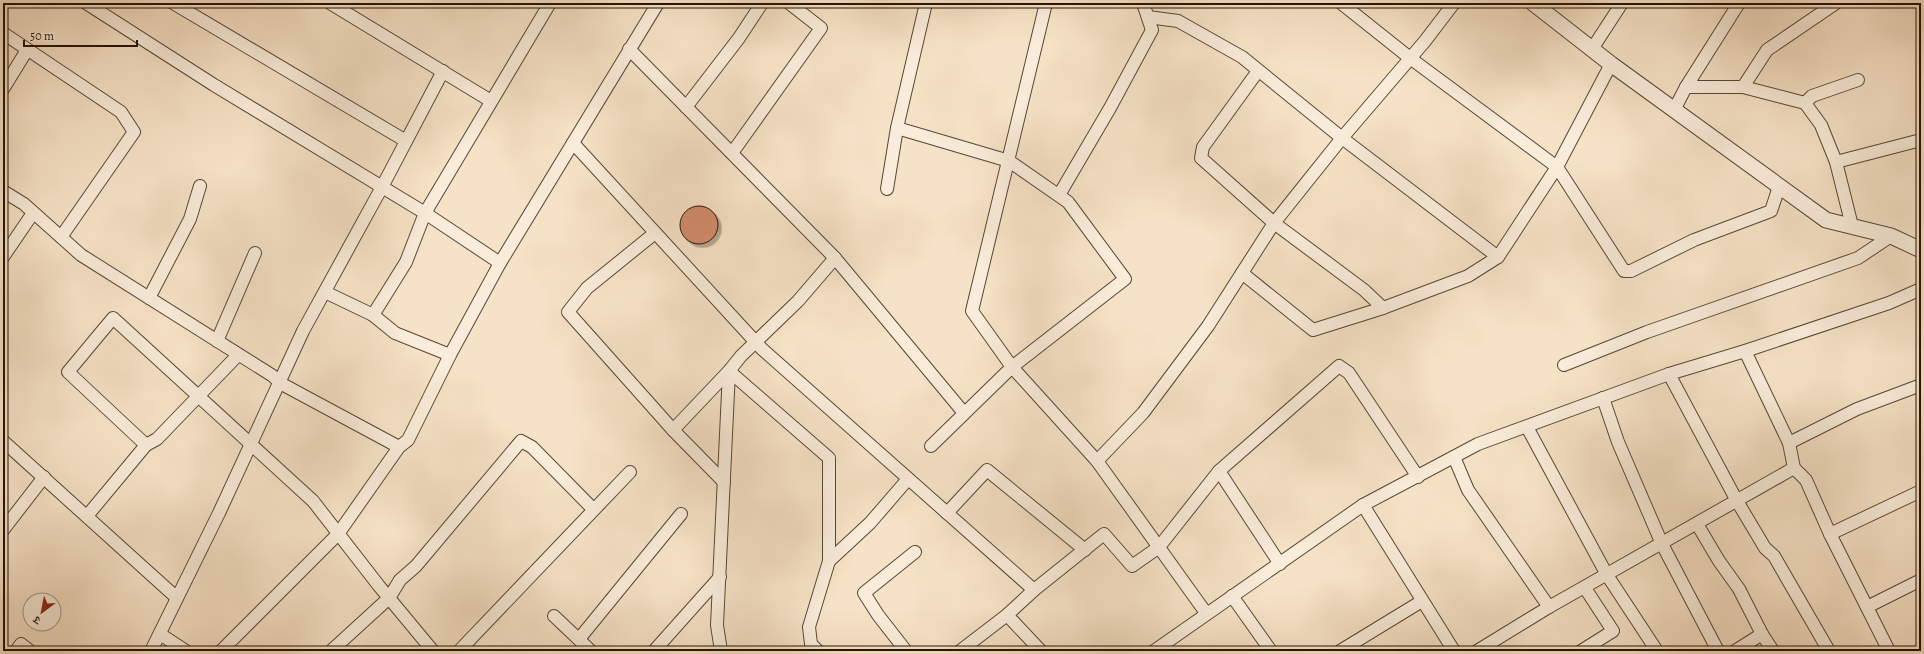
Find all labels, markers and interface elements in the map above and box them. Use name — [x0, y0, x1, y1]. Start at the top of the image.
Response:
scale bar — [24, 22, 137, 48]
text: 50 m — [30, 28, 54, 44]
north arrow — [22, 592, 62, 632]
text: उ — [29, 611, 44, 628]

